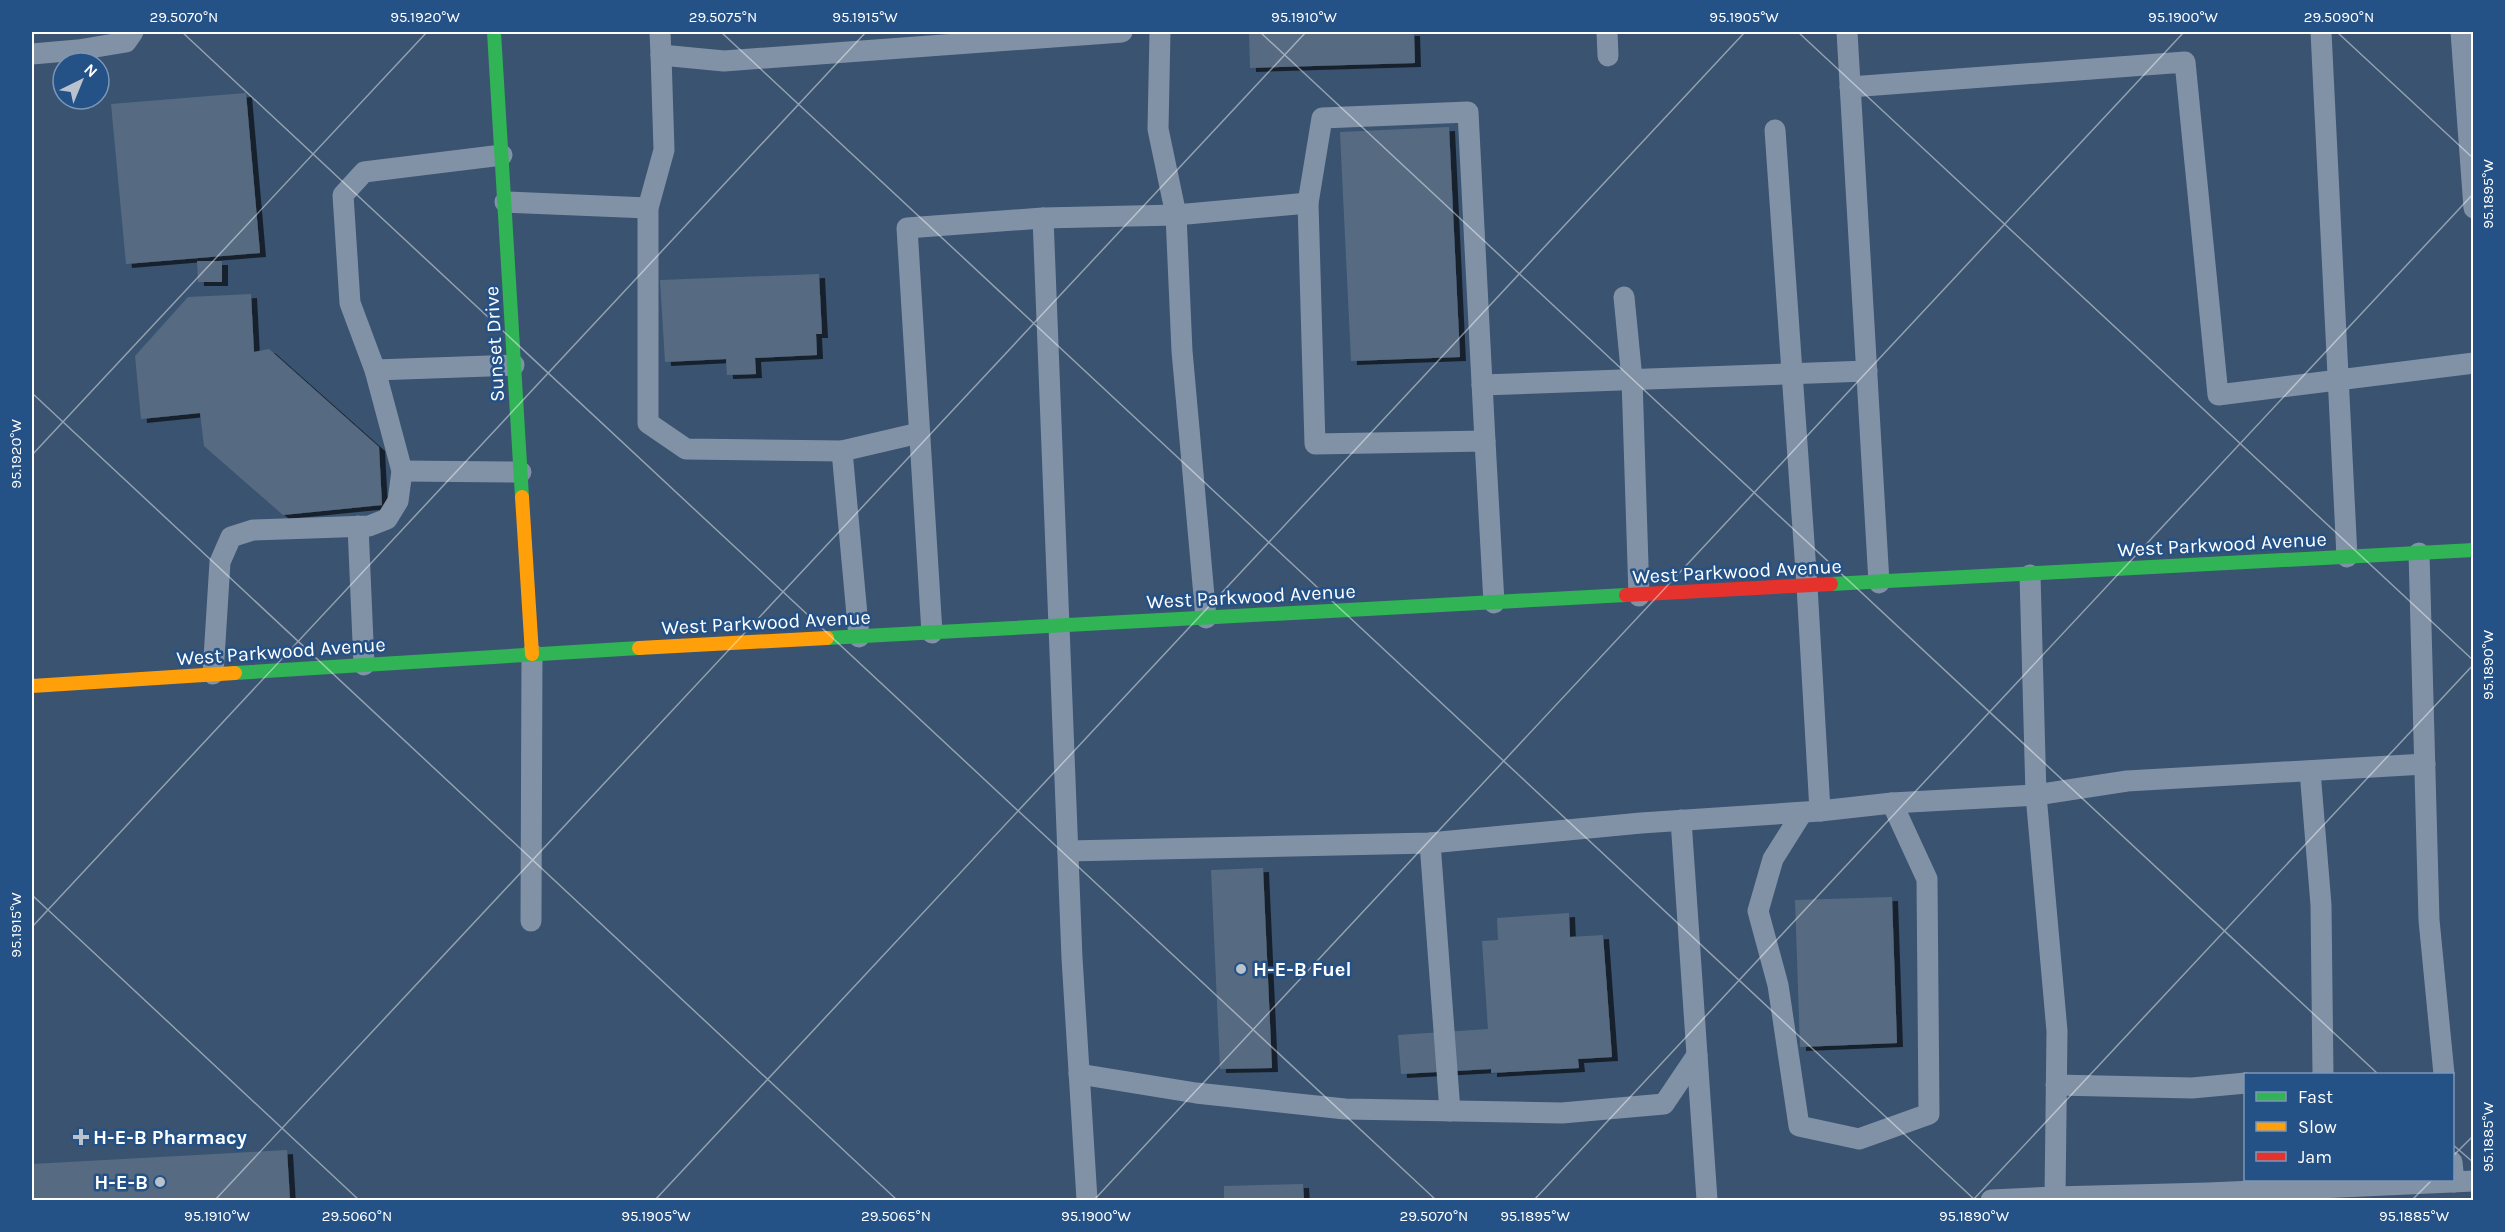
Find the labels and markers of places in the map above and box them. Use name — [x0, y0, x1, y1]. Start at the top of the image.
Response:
place label: H-E-B Fuel — [1253, 958, 1351, 981]
marker: H-E-B Fuel — [1234, 962, 1248, 976]
place label: H-E-B Pharmacy — [93, 1126, 247, 1149]
marker: H-E-B Pharmacy — [74, 1130, 88, 1144]
place label: H-E-B — [94, 1171, 148, 1194]
marker: H-E-B — [153, 1175, 167, 1189]

